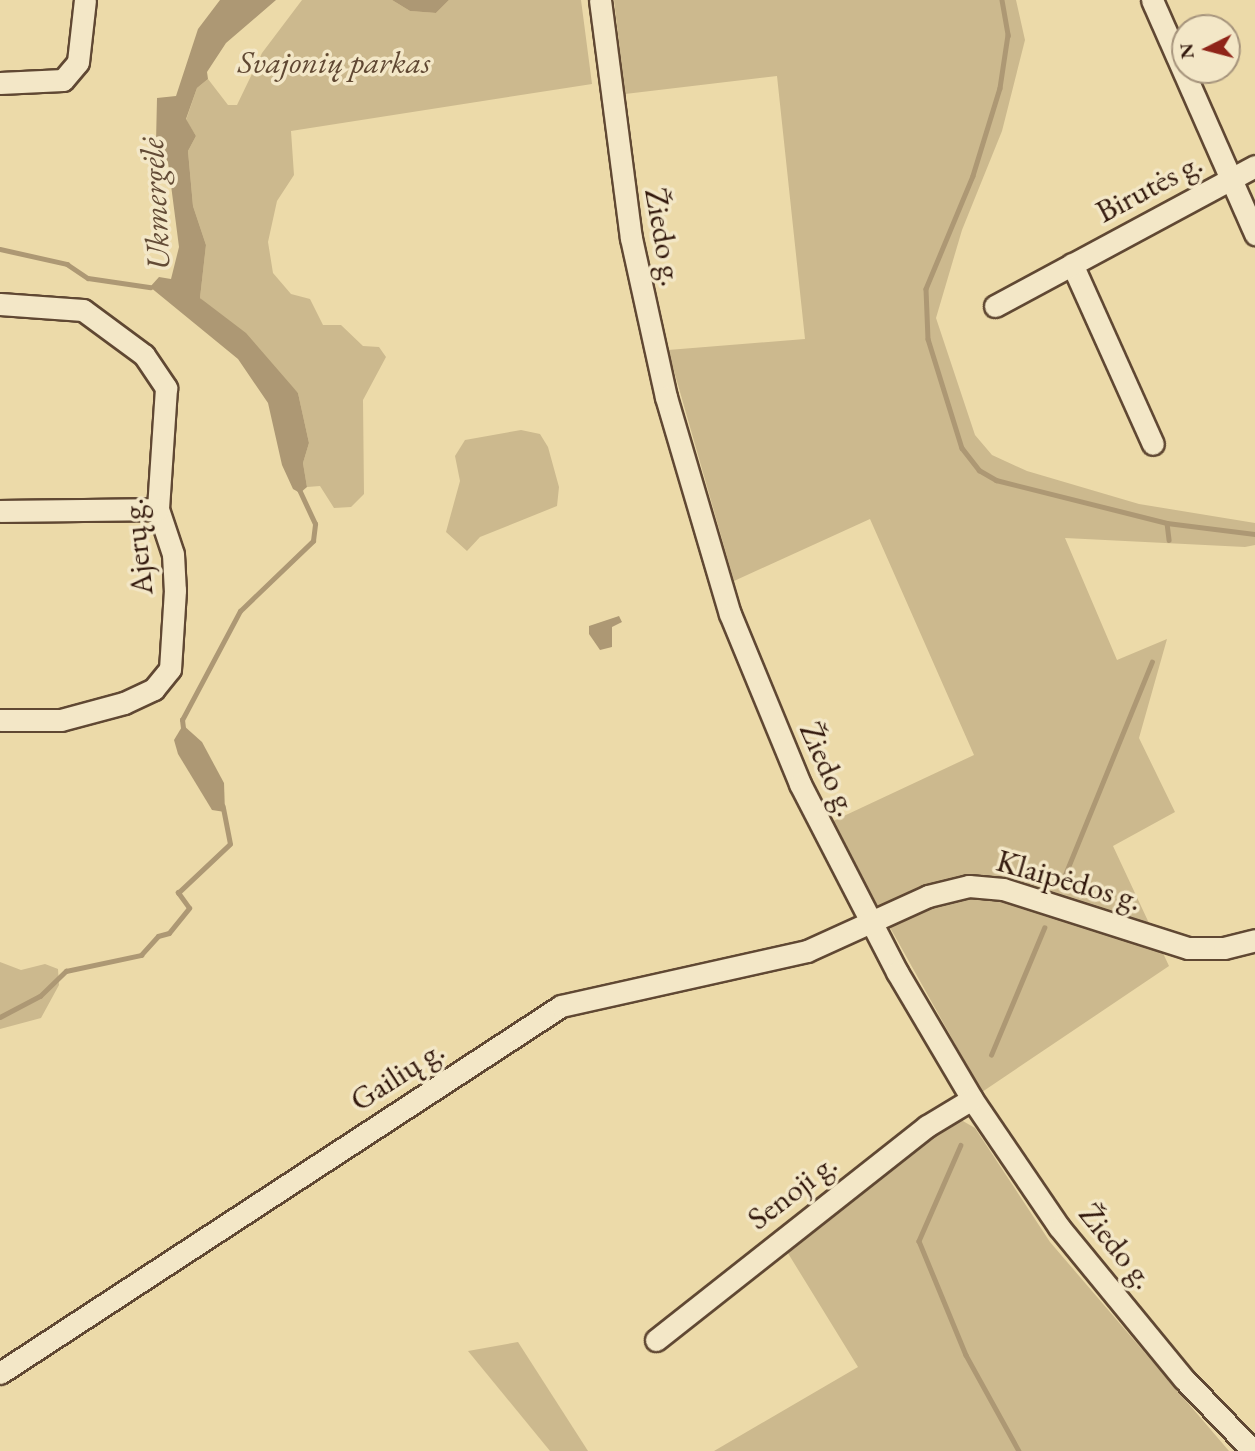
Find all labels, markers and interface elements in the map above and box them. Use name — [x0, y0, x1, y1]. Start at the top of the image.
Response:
north arrow — [1171, 14, 1241, 84]
text: N — [1173, 42, 1200, 60]
park label: Svajonių parkas — [238, 43, 430, 81]
water label: Ukmergėlė — [132, 137, 178, 271]
street label: Birutės g. — [1089, 143, 1209, 231]
street label: Žiedo g. — [636, 185, 692, 289]
street label: Ajerų g. — [113, 497, 161, 597]
street label: Žiedo g. — [791, 716, 867, 822]
street label: Klaipėdos g. — [992, 841, 1146, 919]
street label: Gailių g. — [343, 1031, 451, 1119]
street label: Senoji g. — [740, 1144, 844, 1238]
street label: Žiedo g. — [1071, 1195, 1163, 1297]

